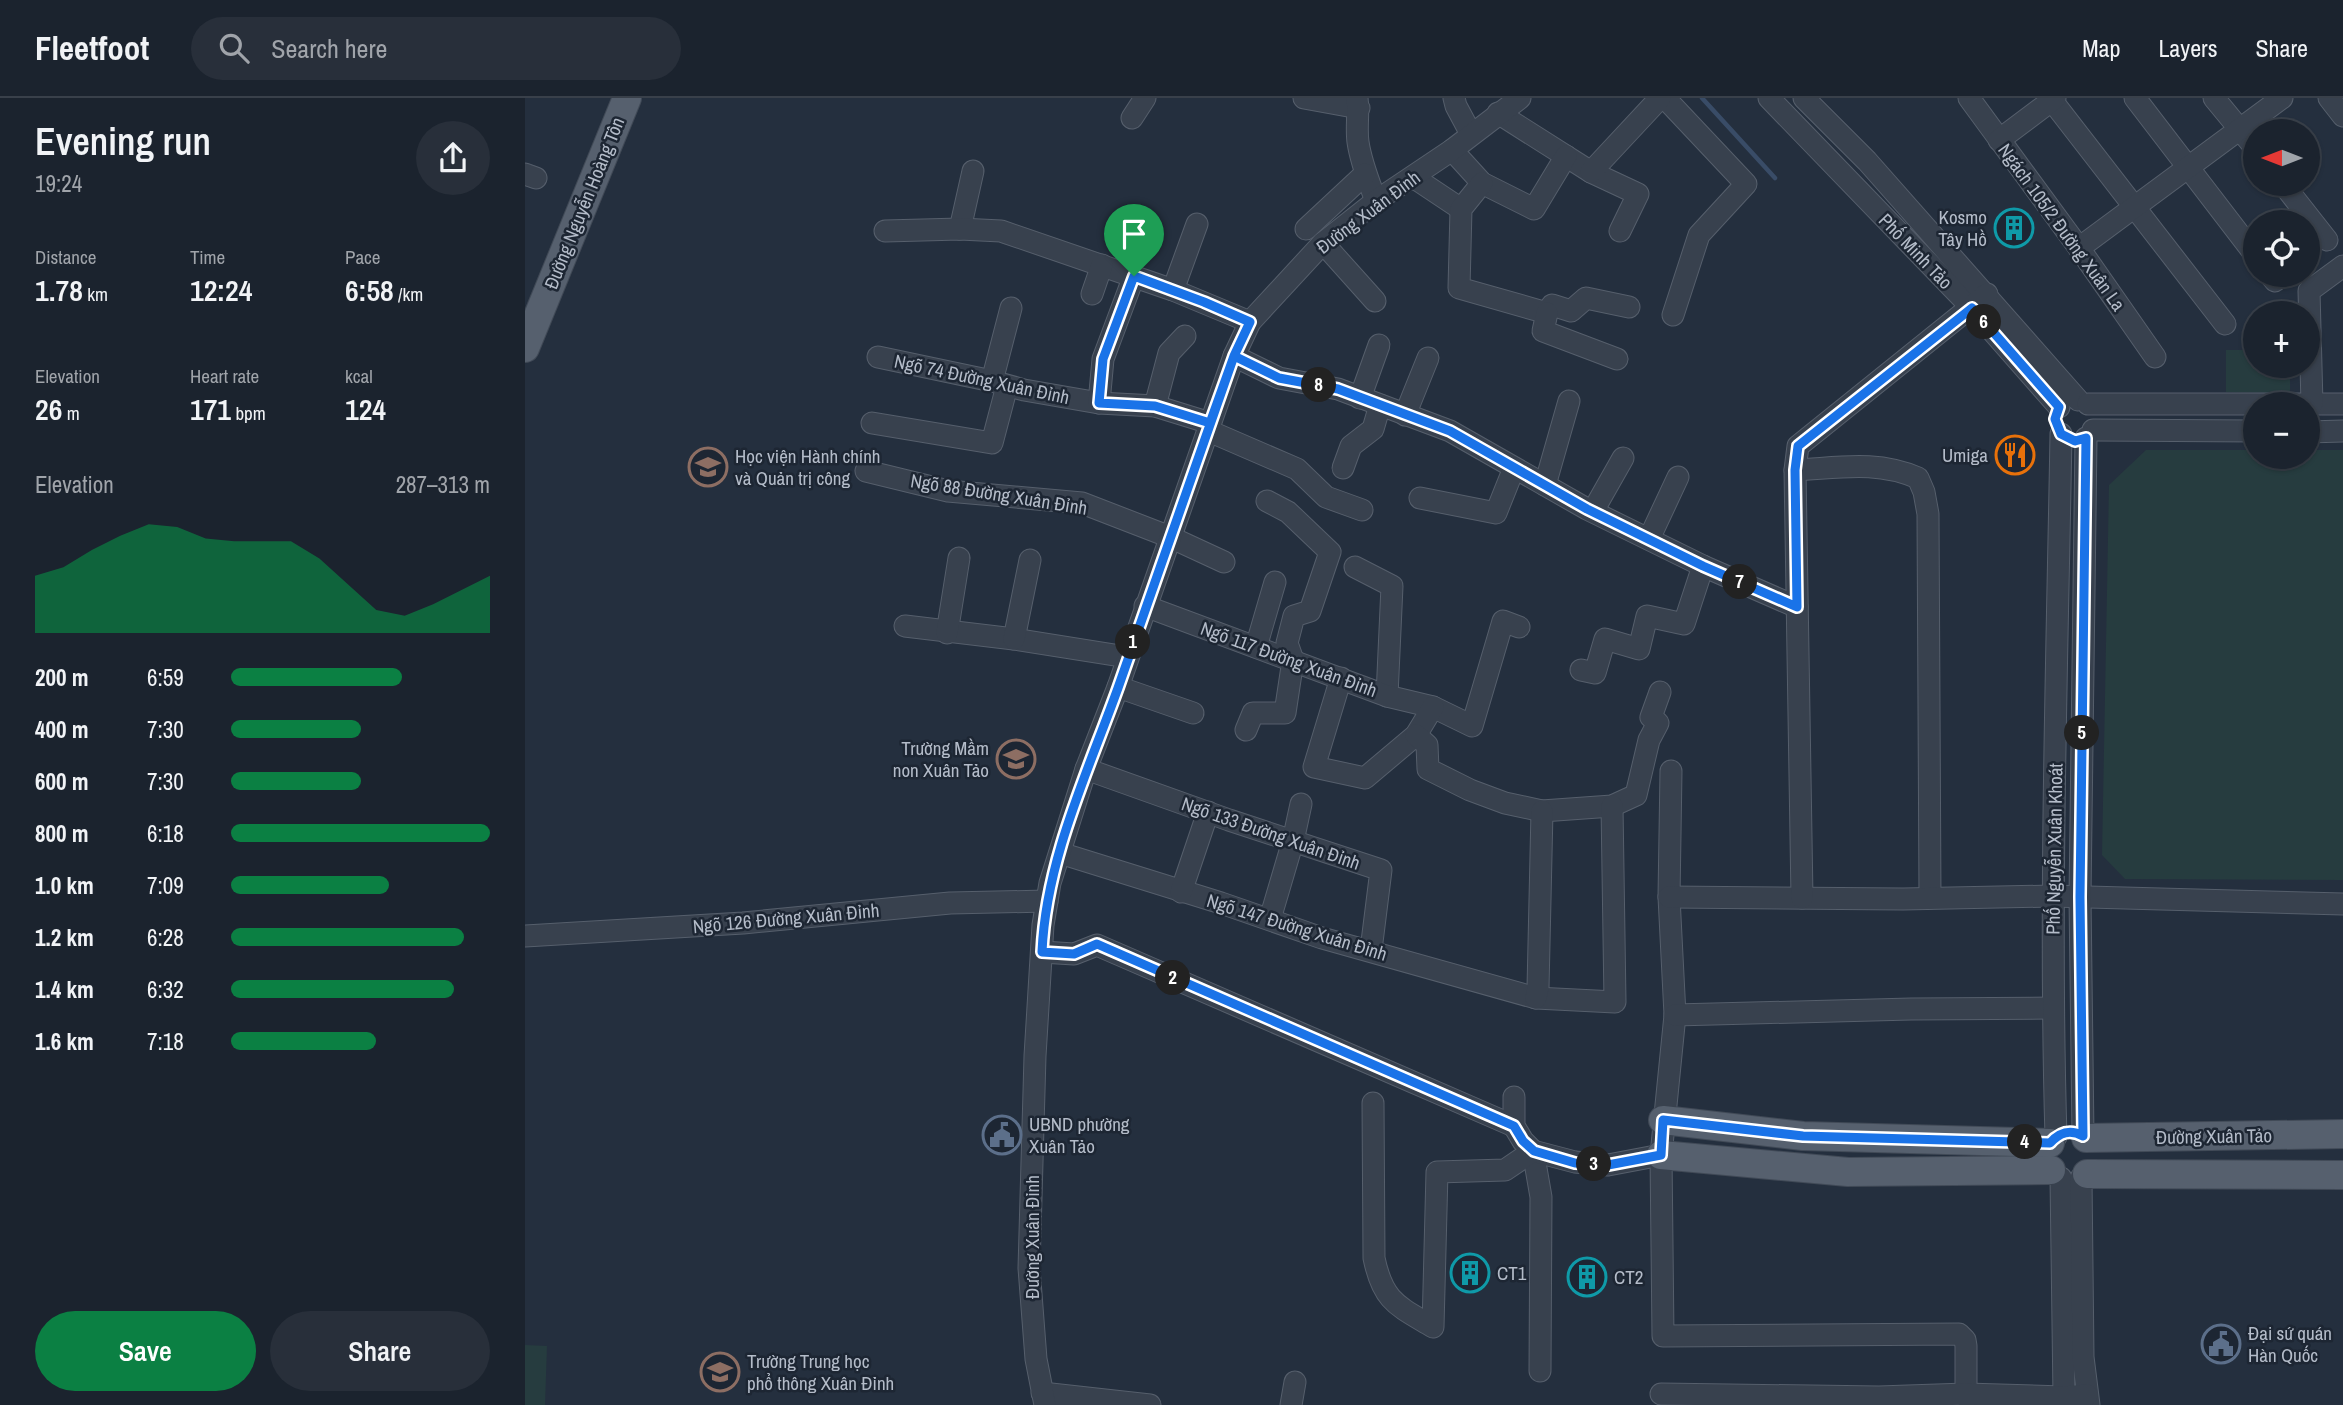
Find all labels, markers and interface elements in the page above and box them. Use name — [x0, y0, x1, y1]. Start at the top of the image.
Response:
search box — [191, 17, 681, 80]
text: Fleetfoot — [35, 26, 149, 70]
icon: search — [215, 29, 253, 67]
text: Search here — [271, 31, 387, 66]
text: Map — [2082, 32, 2120, 64]
text: Layers — [2158, 32, 2217, 64]
text: Share — [2255, 32, 2308, 64]
street label: Đường Nguyễn Hoàng Tôn — [538, 113, 630, 293]
text: Evening run — [35, 116, 211, 167]
north arrow — [2243, 119, 2321, 196]
map controls — [2243, 119, 2320, 469]
button: share — [416, 121, 490, 195]
street label: Ngách 105/2 Đường Xuân La — [1992, 138, 2132, 316]
street label: Đường Xuân Đỉnh — [1311, 164, 1425, 260]
text: 19:24 — [35, 168, 82, 199]
pin — [1104, 204, 1164, 276]
place label: Kosmo Tây Hồ — [1938, 204, 1987, 252]
street label: Phố Minh Tảo — [1873, 207, 1959, 295]
building icon: Kosmo Tây Hồ — [1993, 207, 2035, 249]
button: locate — [2243, 210, 2320, 287]
icon: arrive — [1115, 215, 1153, 253]
text: Distance — [35, 244, 96, 270]
text: Time — [190, 244, 225, 270]
text: Pace — [345, 244, 381, 270]
text: 1.78 — [35, 270, 83, 310]
text: 12:24 — [190, 270, 252, 310]
text: 6:58 — [345, 270, 394, 310]
text: km — [83, 281, 108, 307]
text: /km — [394, 281, 423, 307]
button: + — [2243, 301, 2320, 378]
pin: 6 — [1967, 304, 2001, 340]
text: 6 — [1979, 308, 1988, 334]
street label: Ngõ 74 Đường Xuân Đỉnh — [892, 348, 1072, 410]
text: Elevation — [35, 363, 100, 389]
text: Heart rate — [190, 363, 259, 389]
text: kcal — [345, 363, 373, 389]
pin: 8 — [1301, 368, 1337, 402]
text: 8 — [1314, 371, 1323, 397]
text: 26 — [35, 389, 62, 429]
text: 171 — [190, 389, 231, 429]
text: 124 — [345, 389, 386, 429]
button: − — [2243, 392, 2320, 469]
text: m — [62, 400, 80, 426]
text: bpm — [231, 400, 266, 426]
restaurant icon: Umiga — [1994, 434, 2036, 476]
place label: Umiga — [1942, 442, 1988, 468]
place label: Học viện Hành chính và Quản trị công — [735, 443, 881, 491]
school or university icon: Học viện Hành chính và Quản trị công — [687, 446, 729, 488]
street label: Ngõ 88 Đường Xuân Đỉnh — [909, 467, 1089, 521]
text: Elevation — [35, 469, 114, 500]
text: 287–313 m — [396, 469, 490, 500]
pin: 7 — [1723, 564, 1757, 600]
text: 7 — [1735, 568, 1744, 594]
street label: Ngõ 117 Đường Xuân Đỉnh — [1197, 615, 1381, 703]
pin: 1 — [1115, 624, 1151, 660]
text: 1 — [1128, 628, 1137, 654]
text: 200 m — [35, 662, 88, 693]
text: 6:59 — [147, 662, 184, 693]
text: 400 m — [35, 714, 88, 745]
text: 7:30 — [147, 714, 184, 745]
pin: 5 — [2065, 716, 2099, 750]
text: 5 — [2077, 719, 2086, 745]
place label: Trường Mầm non Xuân Tảo — [893, 735, 989, 783]
school or university icon: Trường Mầm non Xuân Tảo — [995, 738, 1037, 780]
street label: Phố Nguyễn Xuân Khoát — [2040, 762, 2069, 935]
text: 600 m — [35, 766, 88, 797]
text: 7:30 — [147, 766, 184, 797]
street label: Ngõ 133 Đường Xuân Đỉnh — [1178, 790, 1364, 876]
text: 800 m — [35, 818, 88, 849]
text: 6:18 — [147, 818, 184, 849]
text: 1.0 km — [35, 870, 94, 901]
text: 7:09 — [147, 870, 184, 901]
street label: Ngõ 147 Đường Xuân Đỉnh — [1204, 887, 1390, 967]
street label: Ngõ 126 Đường Xuân Đỉnh — [692, 897, 880, 939]
text: 1.2 km — [35, 922, 94, 953]
text: 6:28 — [147, 922, 184, 953]
pin: 2 — [1155, 960, 1191, 996]
text: 2 — [1168, 964, 1177, 990]
text: 1.4 km — [35, 974, 94, 1005]
text: 6:32 — [147, 974, 184, 1005]
text: 1.6 km — [35, 1026, 94, 1057]
text: 7:18 — [147, 1026, 184, 1057]
place label: UBND phường Xuân Tảo — [1029, 1111, 1130, 1159]
public building icon: UBND phường Xuân Tảo — [981, 1114, 1023, 1156]
street label: Đường Xuân Tảo — [2156, 1122, 2272, 1150]
pin: 4 — [2007, 1124, 2043, 1160]
text: 4 — [2020, 1128, 2029, 1154]
pin: 3 — [1577, 1146, 1611, 1182]
text: 3 — [1589, 1150, 1598, 1176]
street label: Đường Xuân Đỉnh — [1019, 1175, 1045, 1299]
building icon: CT1 — [1449, 1252, 1491, 1294]
building icon: CT2 — [1566, 1256, 1608, 1298]
place label: CT1 — [1497, 1260, 1527, 1286]
place label: CT2 — [1614, 1264, 1643, 1290]
button: Save — [35, 1311, 256, 1391]
button: Share — [270, 1311, 490, 1391]
place label: Đại sứ quán Hàn Quốc — [2248, 1320, 2332, 1368]
public building icon: Đại sứ quán Hàn Quốc — [2200, 1323, 2242, 1365]
place label: Trường Trung học phổ thông Xuân Đỉnh — [747, 1348, 894, 1396]
school or university icon: Trường Trung học phổ thông Xuân Đỉnh — [699, 1351, 741, 1393]

